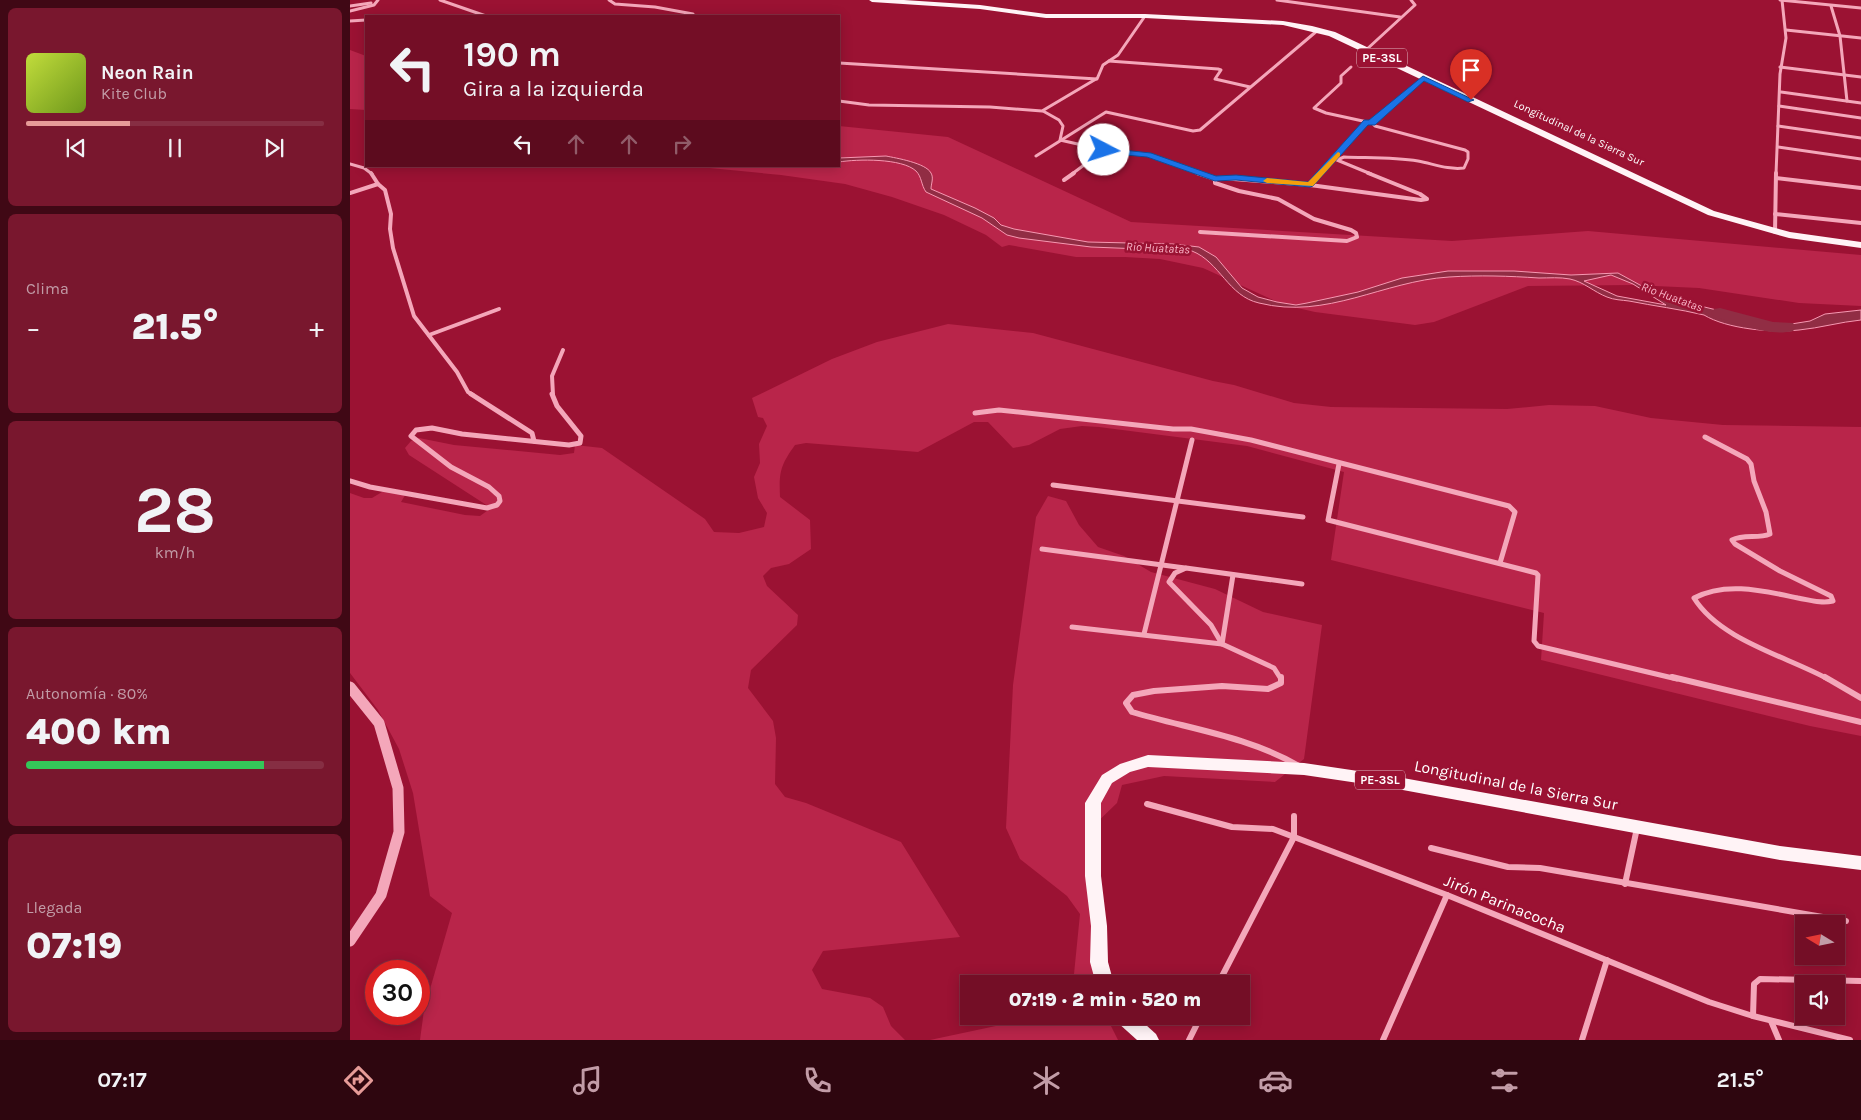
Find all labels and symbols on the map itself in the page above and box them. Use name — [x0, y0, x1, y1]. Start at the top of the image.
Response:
road number: PE-3SL — [1357, 48, 1407, 68]
pin — [1450, 49, 1492, 100]
street label: Longitudinal de la Sierra Sur — [1512, 97, 1646, 169]
position arrow — [1077, 123, 1129, 175]
water label: Rio Huatatas — [1126, 239, 1191, 257]
water label: Rio Huatatas — [1640, 279, 1705, 315]
street label: Longitudinal de la Sierra Sur — [1413, 756, 1620, 814]
road number: PE-3SL — [1355, 770, 1405, 790]
street label: Jirón Parinacocha — [1441, 871, 1569, 937]
north arrow — [1795, 915, 1845, 965]
speed limit sign: 30 — [365, 960, 430, 1025]

